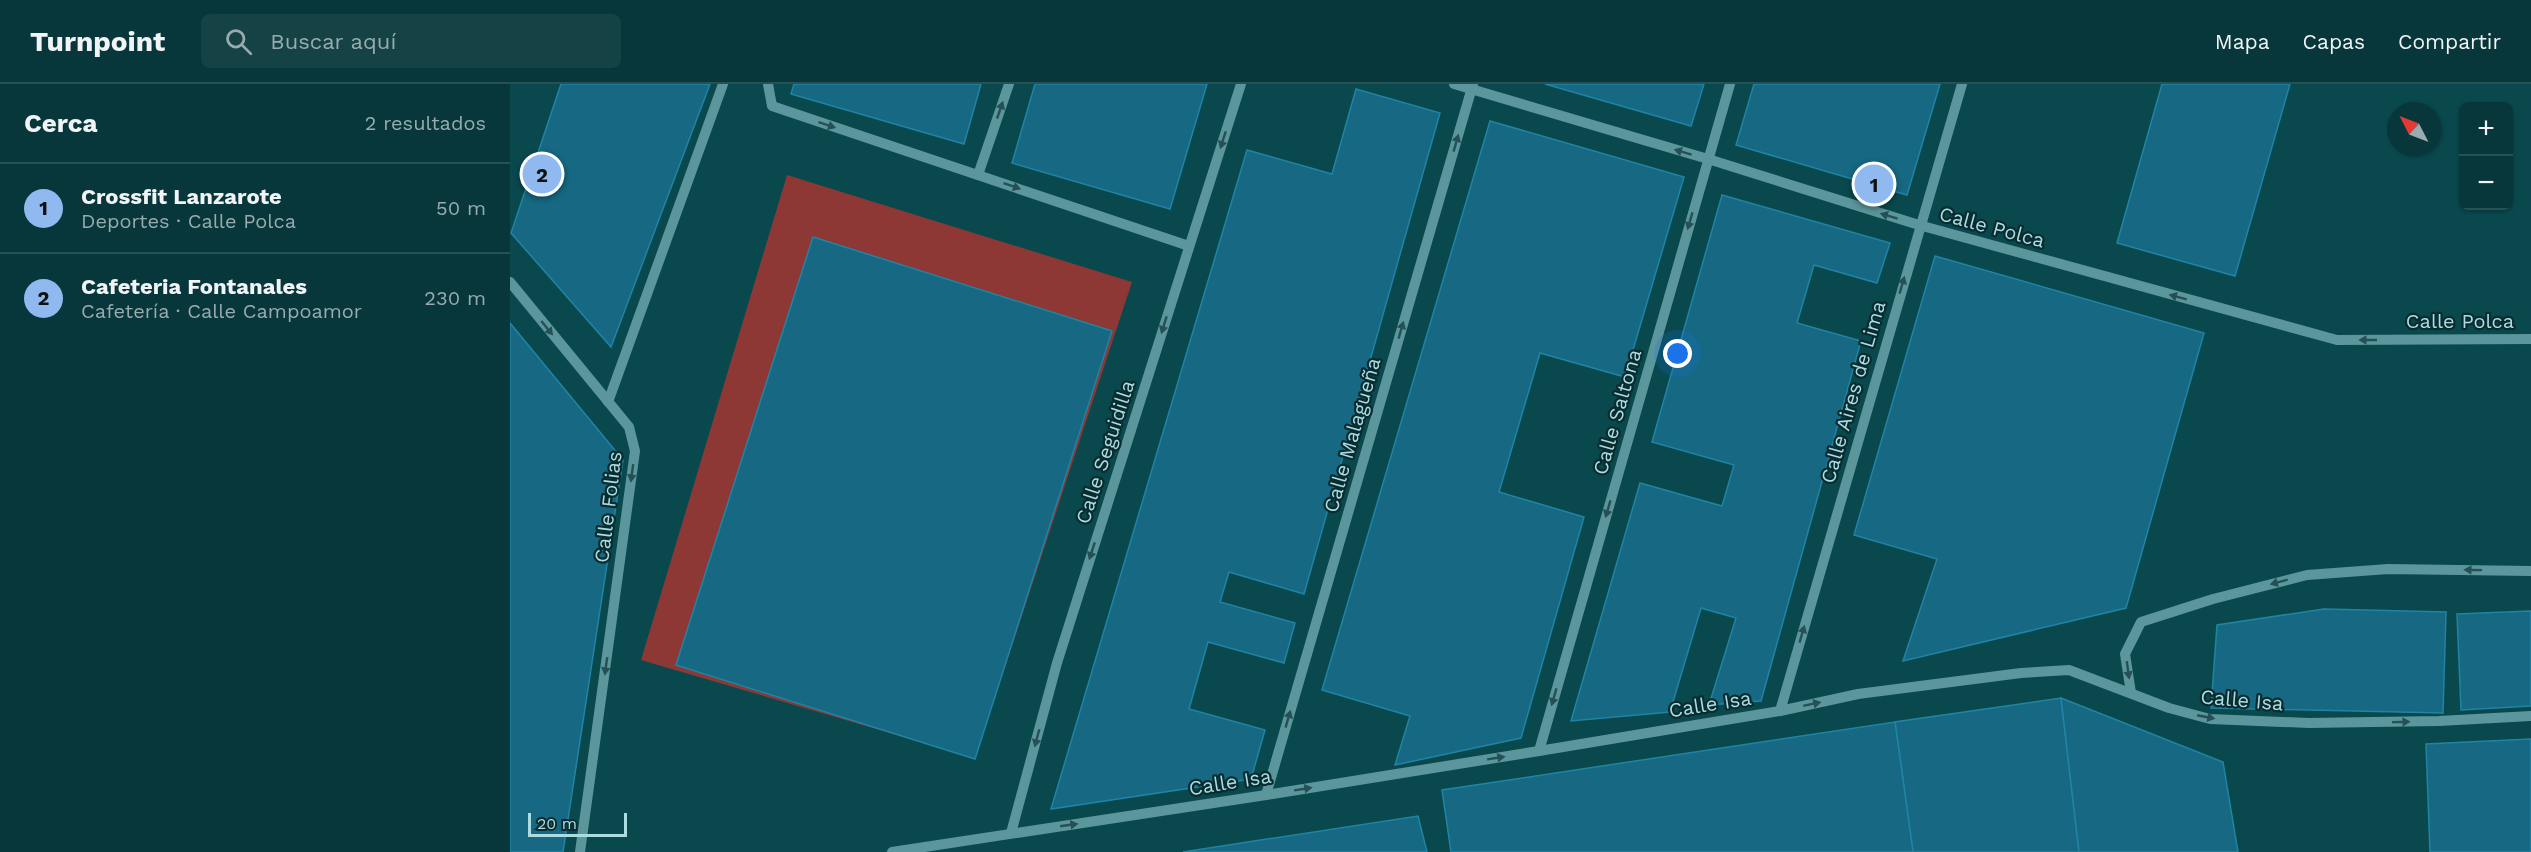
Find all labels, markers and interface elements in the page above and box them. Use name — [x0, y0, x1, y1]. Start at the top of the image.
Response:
search box — [201, 14, 621, 68]
text: Turnpoint — [30, 25, 165, 58]
icon: search — [222, 25, 255, 58]
text: Buscar aquí — [270, 29, 396, 54]
text: Mapa — [2215, 29, 2270, 54]
text: Capas — [2303, 29, 2365, 54]
text: Compartir — [2398, 29, 2501, 54]
one-way arrow — [996, 101, 1005, 119]
north arrow — [2387, 102, 2441, 156]
map controls — [2459, 102, 2513, 210]
button: + — [2459, 102, 2513, 156]
text: Cerca — [24, 108, 98, 138]
text: 2 resultados — [365, 111, 486, 135]
one-way arrow — [818, 120, 836, 130]
one-way arrow — [1218, 131, 1227, 149]
one-way arrow — [1452, 134, 1461, 152]
one-way arrow — [1674, 147, 1692, 156]
pin: 2 — [522, 152, 561, 196]
button: − — [2459, 156, 2513, 210]
pin: 1 — [1854, 162, 1894, 206]
one-way arrow — [1003, 182, 1021, 192]
text: Crossfit Lanzarote — [81, 184, 282, 209]
text: 1 — [39, 196, 48, 220]
text: 50 m — [436, 196, 486, 220]
street label: Calle Polca — [1937, 201, 2047, 253]
text: Deportes · Calle Polca — [81, 209, 296, 233]
one-way arrow — [1880, 211, 1898, 220]
one-way arrow — [1685, 212, 1694, 230]
text: Cafeteria Fontanales — [81, 274, 307, 299]
one-way arrow — [1898, 276, 1907, 294]
text: 2 — [38, 286, 49, 310]
text: 230 m — [424, 286, 486, 310]
one-way arrow — [2169, 291, 2187, 301]
street label: Calle Aires de Lima — [1815, 298, 1891, 486]
text: Cafetería · Calle Campoamor — [81, 299, 362, 323]
street label: Calle Polca — [2406, 309, 2514, 333]
one-way arrow — [1159, 316, 1168, 334]
one-way arrow — [541, 320, 554, 336]
one-way arrow — [1397, 321, 1406, 339]
one-way arrow — [2358, 335, 2377, 345]
your location — [1663, 339, 1692, 368]
street label: Calle Saltona — [1588, 347, 1646, 477]
street label: Calle Malagueña — [1318, 355, 1386, 515]
street label: Calle Seguidilla — [1070, 377, 1140, 527]
street label: Calle Folias — [589, 450, 627, 564]
one-way arrow — [627, 464, 637, 483]
one-way arrow — [1603, 500, 1612, 518]
one-way arrow — [1087, 542, 1097, 560]
one-way arrow — [2463, 565, 2482, 575]
one-way arrow — [2270, 578, 2288, 588]
one-way arrow — [1797, 625, 1807, 643]
one-way arrow — [601, 657, 610, 676]
one-way arrow — [2123, 660, 2132, 679]
street label: Calle Isa — [2199, 684, 2285, 716]
street label: Calle Isa — [1667, 686, 1753, 722]
one-way arrow — [1549, 688, 1558, 706]
one-way arrow — [1803, 698, 1821, 708]
one-way arrow — [1284, 710, 1293, 728]
one-way arrow — [2197, 713, 2216, 722]
one-way arrow — [2391, 717, 2410, 727]
one-way arrow — [1031, 729, 1041, 747]
one-way arrow — [1486, 753, 1505, 762]
street label: Calle Isa — [1187, 764, 1273, 800]
one-way arrow — [1294, 784, 1313, 793]
scale bar — [528, 810, 627, 838]
text: 20 m — [537, 814, 577, 833]
one-way arrow — [1059, 820, 1078, 829]

